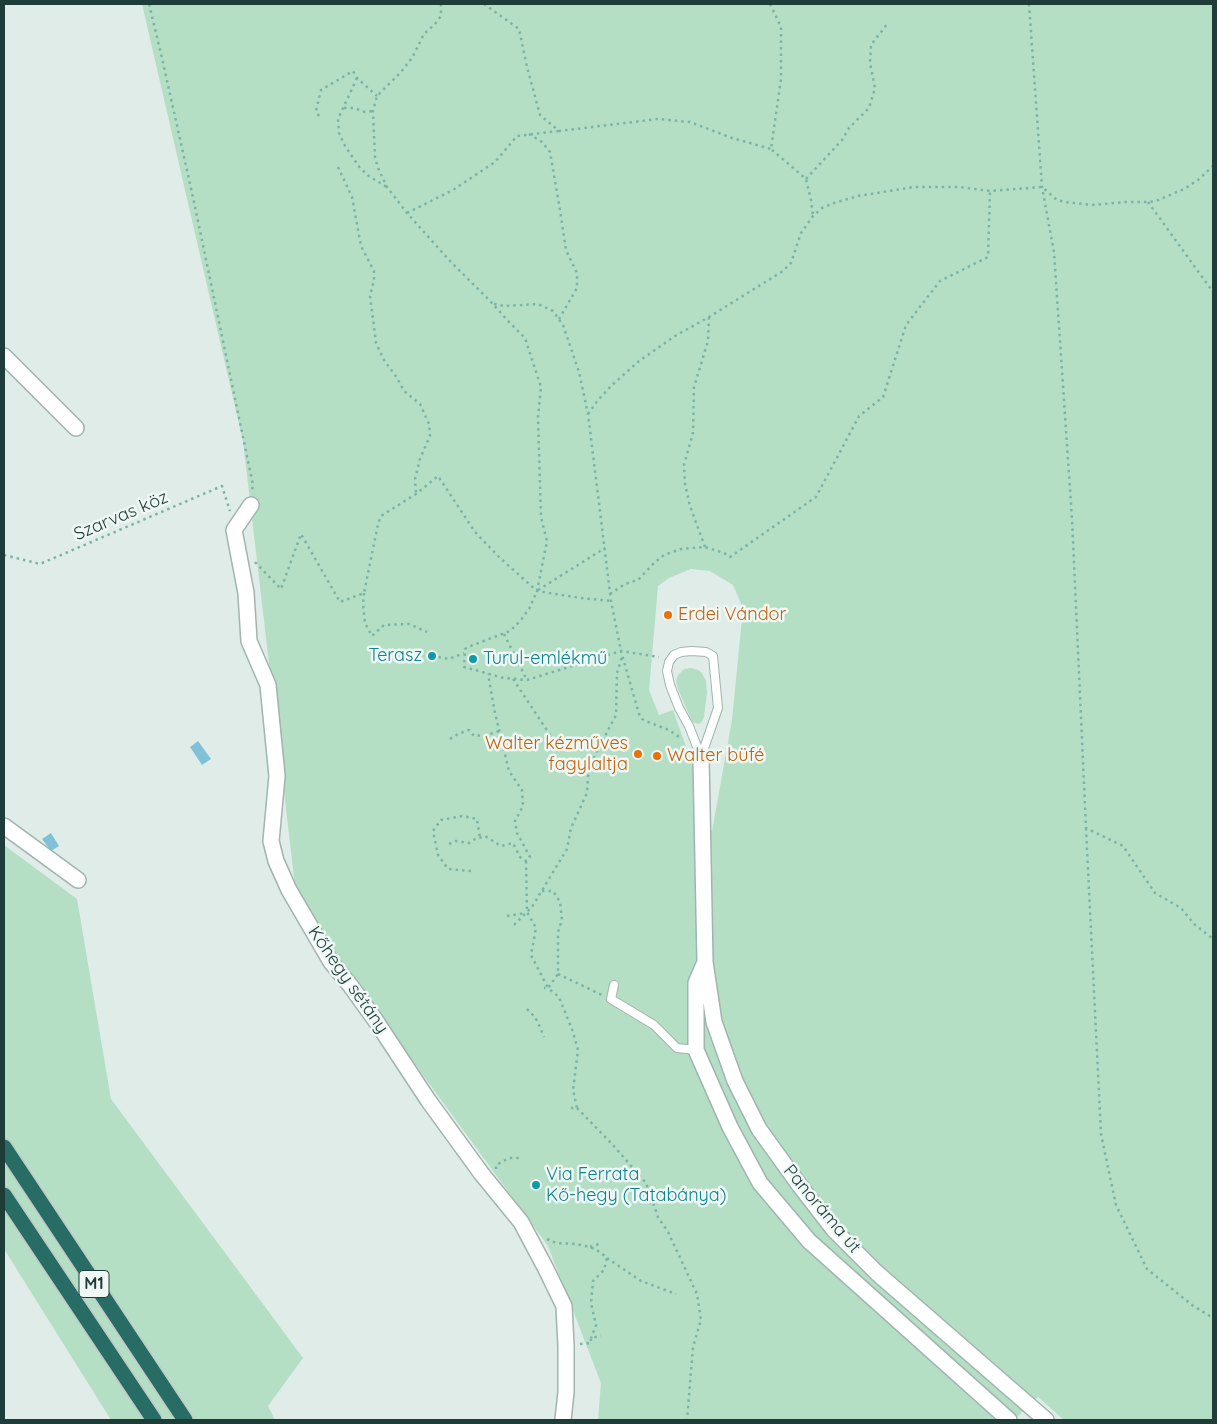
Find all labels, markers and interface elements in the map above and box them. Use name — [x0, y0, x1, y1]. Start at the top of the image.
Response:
street label: Szarvas köz — [71, 486, 171, 546]
place label: Erdei Vándor — [678, 604, 786, 626]
marker: Erdei Vándor — [662, 609, 674, 621]
place label: Terasz — [368, 645, 422, 667]
place label: Turul-emlékmű — [483, 648, 607, 670]
marker: Terasz — [426, 650, 438, 662]
marker: Turul-emlékmű — [467, 653, 479, 665]
place label: Walter kézműves fagylaltja — [485, 733, 628, 776]
place label: Walter büfé — [667, 745, 764, 767]
marker: Walter kézműves fagylaltja — [632, 748, 644, 760]
marker: Walter büfé — [651, 750, 663, 762]
street label: Kőhegy sétány — [303, 922, 393, 1038]
street label: Panoráma út — [779, 1160, 865, 1258]
place label: Via Ferrata Kő-hegy (Tatabánya) — [546, 1164, 726, 1206]
marker: Via Ferrata Kő-hegy (Tatabánya) — [530, 1179, 542, 1191]
road number: M1 — [79, 1270, 109, 1298]

